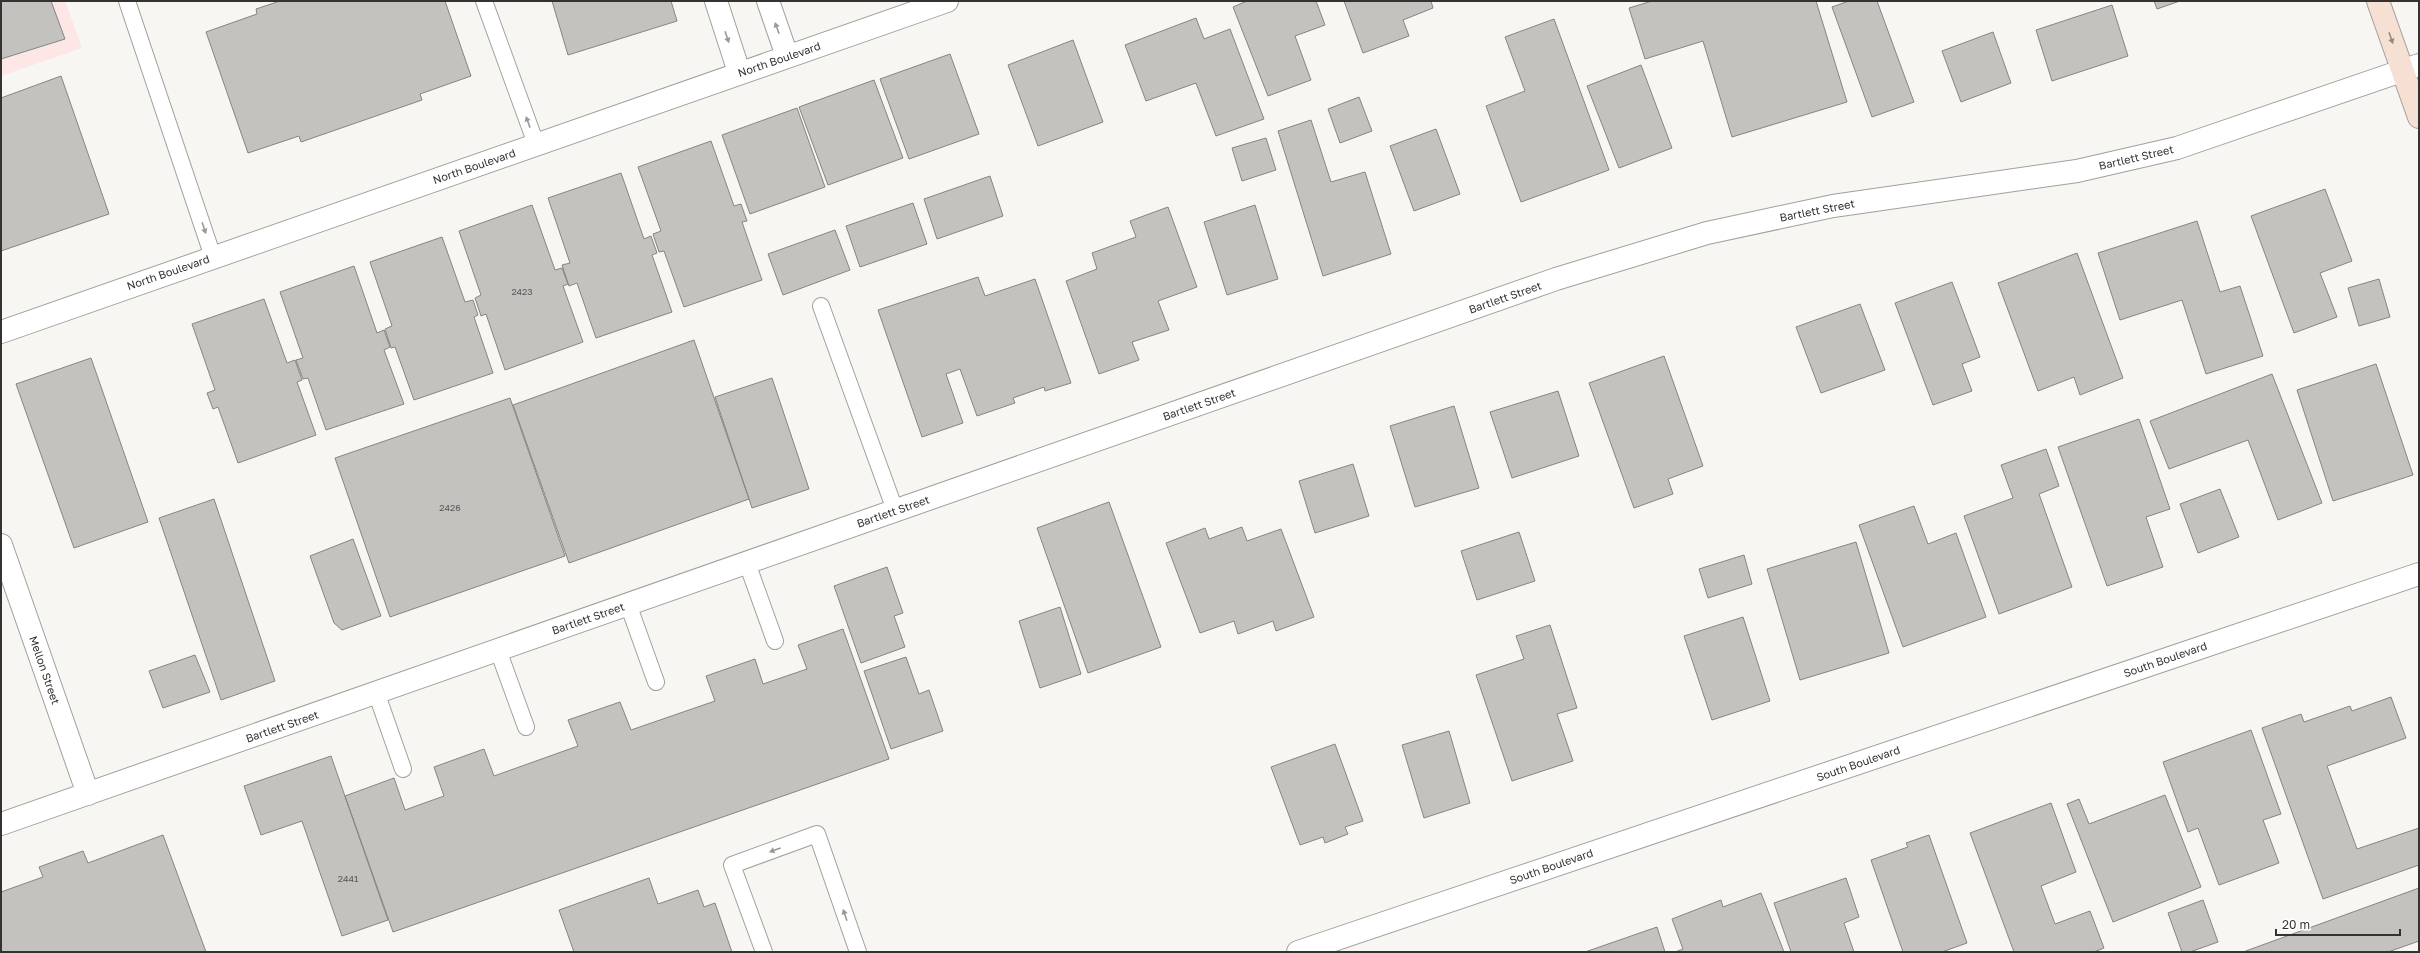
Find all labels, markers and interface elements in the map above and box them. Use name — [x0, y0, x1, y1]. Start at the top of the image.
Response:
one-way arrow — [774, 22, 780, 34]
one-way arrow — [724, 31, 730, 43]
one-way arrow — [2388, 32, 2394, 44]
street label: North Boulevard — [736, 39, 822, 79]
one-way arrow — [524, 116, 530, 128]
street label: Bartlett Street — [2097, 142, 2175, 172]
street label: North Boulevard — [431, 146, 517, 186]
street label: Bartlett Street — [1778, 196, 1856, 224]
one-way arrow — [201, 223, 207, 235]
street label: North Boulevard — [125, 252, 211, 292]
street label: Bartlett Street — [1467, 278, 1543, 316]
house number: 2423 — [511, 286, 533, 297]
street label: Bartlett Street — [1161, 385, 1237, 423]
street label: Bartlett Street — [855, 492, 931, 530]
house number: 2426 — [439, 502, 461, 513]
street label: Bartlett Street — [550, 599, 626, 637]
street label: Mellon Street — [27, 634, 63, 706]
street label: South Boulevard — [2122, 639, 2208, 679]
street label: Bartlett Street — [244, 707, 320, 745]
street label: South Boulevard — [1815, 743, 1901, 783]
street label: South Boulevard — [1508, 846, 1594, 886]
one-way arrow — [769, 847, 781, 853]
house number: 2441 — [338, 873, 359, 884]
one-way arrow — [842, 909, 848, 921]
scale bar — [2276, 911, 2400, 937]
text: 20 m — [2282, 917, 2310, 932]

